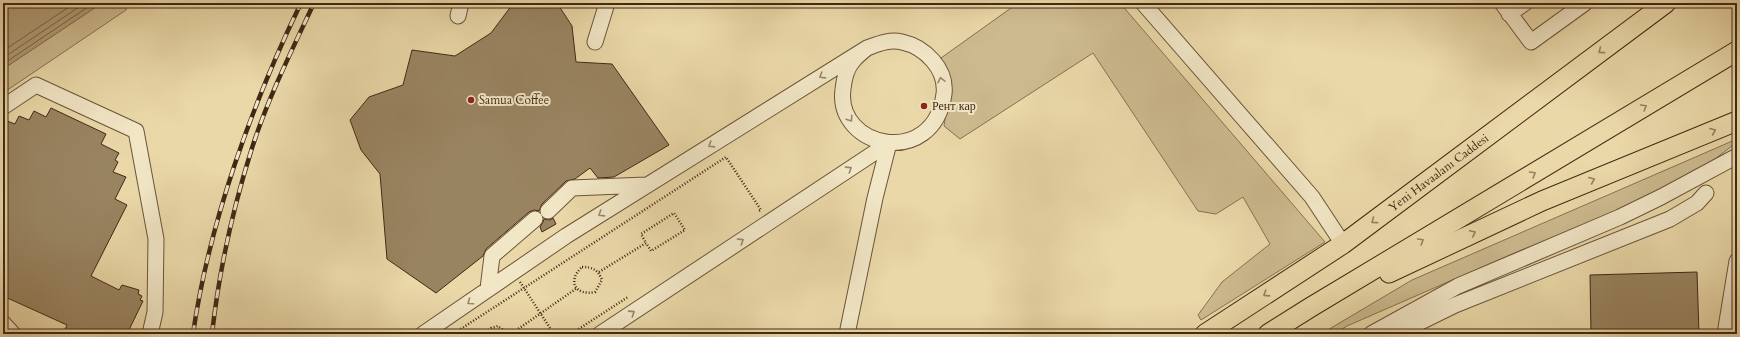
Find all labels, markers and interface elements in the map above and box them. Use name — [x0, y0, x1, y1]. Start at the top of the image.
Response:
one-way arrow — [1598, 46, 1605, 53]
one-way arrow — [819, 72, 826, 79]
one-way arrow — [938, 77, 946, 83]
place label: Samua Coffee — [479, 92, 549, 108]
marker: Samua Coffee — [466, 95, 476, 105]
place label: Рент кар — [932, 98, 976, 114]
marker: Рент кар — [919, 101, 929, 111]
one-way arrow — [1640, 104, 1647, 111]
one-way arrow — [845, 115, 853, 122]
one-way arrow — [1708, 128, 1716, 136]
street label: Yeni Havaalanı Caddesi — [1385, 130, 1492, 215]
one-way arrow — [708, 140, 715, 148]
one-way arrow — [845, 167, 852, 174]
one-way arrow — [1529, 171, 1536, 178]
one-way arrow — [1589, 176, 1596, 184]
one-way arrow — [598, 209, 605, 217]
one-way arrow — [1371, 217, 1378, 224]
one-way arrow — [1469, 230, 1477, 238]
one-way arrow — [737, 238, 744, 246]
one-way arrow — [1417, 238, 1424, 245]
one-way arrow — [1263, 290, 1270, 297]
one-way arrow — [467, 297, 474, 304]
one-way arrow — [628, 310, 635, 317]

